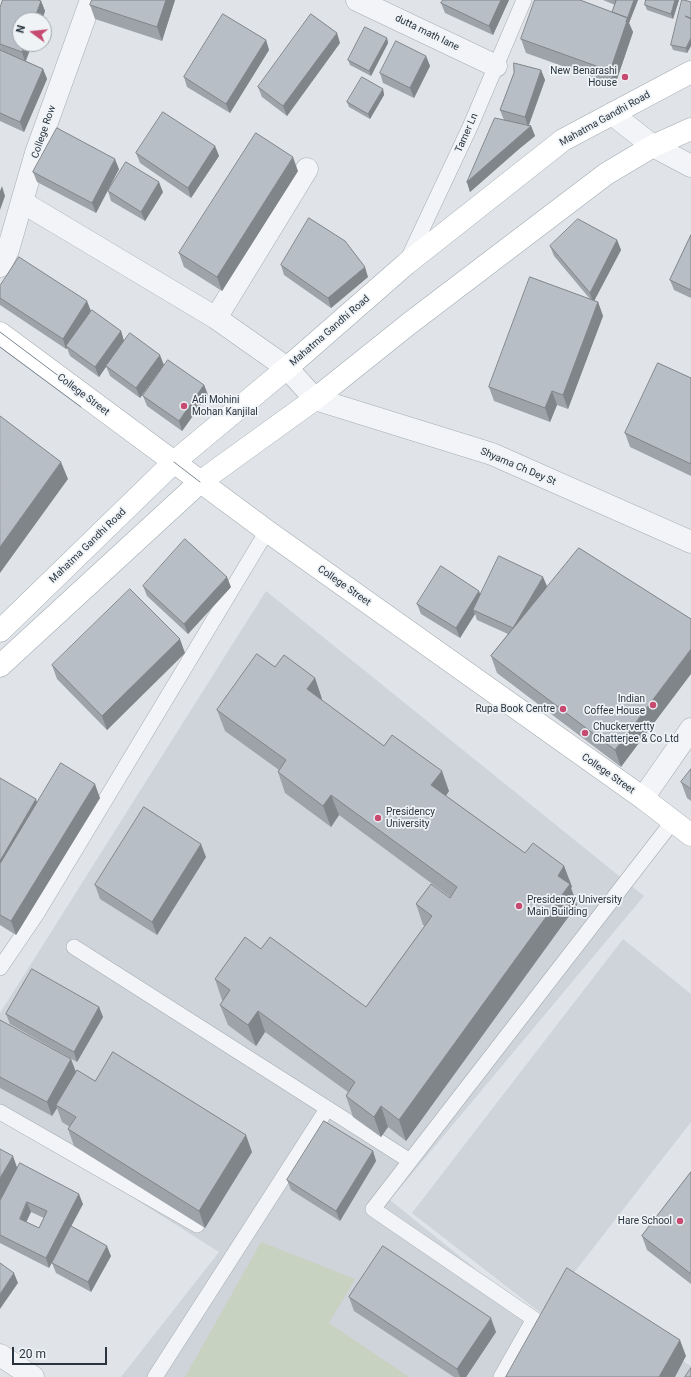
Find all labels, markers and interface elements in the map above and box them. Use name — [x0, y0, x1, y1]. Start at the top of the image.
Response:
north arrow — [12, 12, 52, 52]
street label: dutta math lane — [393, 12, 461, 54]
text: N — [14, 24, 28, 34]
place label: New Benarashi House — [550, 65, 617, 88]
marker: New Benarashi House — [620, 72, 630, 82]
street label: Mahatma Gandhi Road — [558, 89, 652, 149]
street label: College Row — [29, 104, 59, 160]
street label: Tamer Ln — [453, 112, 481, 154]
street label: Mahatma Gandhi Road — [288, 293, 372, 369]
street label: College Street — [55, 372, 111, 418]
place label: Adi Mohini Mohan Kanjilal — [192, 394, 258, 418]
marker: Adi Mohini Mohan Kanjilal — [179, 401, 189, 411]
street label: Shyama Ch Dey St — [478, 446, 558, 488]
street label: Mahatma Gandhi Road — [47, 506, 129, 586]
street label: College Street — [315, 563, 373, 609]
place label: Indian Coffee House — [584, 693, 645, 716]
marker: Indian Coffee House — [648, 700, 658, 710]
place label: Rupa Book Centre — [475, 703, 555, 715]
marker: Rupa Book Centre — [558, 704, 568, 714]
place label: Chuckervertty Chatterjee & Co Ltd — [593, 721, 679, 744]
marker: Chuckervertty Chatterjee & Co Ltd — [580, 728, 590, 738]
street label: College Street — [579, 751, 637, 797]
place label: Presidency University — [386, 806, 435, 830]
marker: Presidency University — [373, 813, 383, 823]
place label: Presidency University Main Building — [527, 894, 622, 918]
marker: Presidency University Main Building — [514, 901, 524, 911]
place label: Hare School — [618, 1215, 672, 1227]
marker: Hare School — [675, 1216, 685, 1226]
scale bar — [14, 1339, 109, 1365]
text: 20 m — [19, 1347, 46, 1361]

